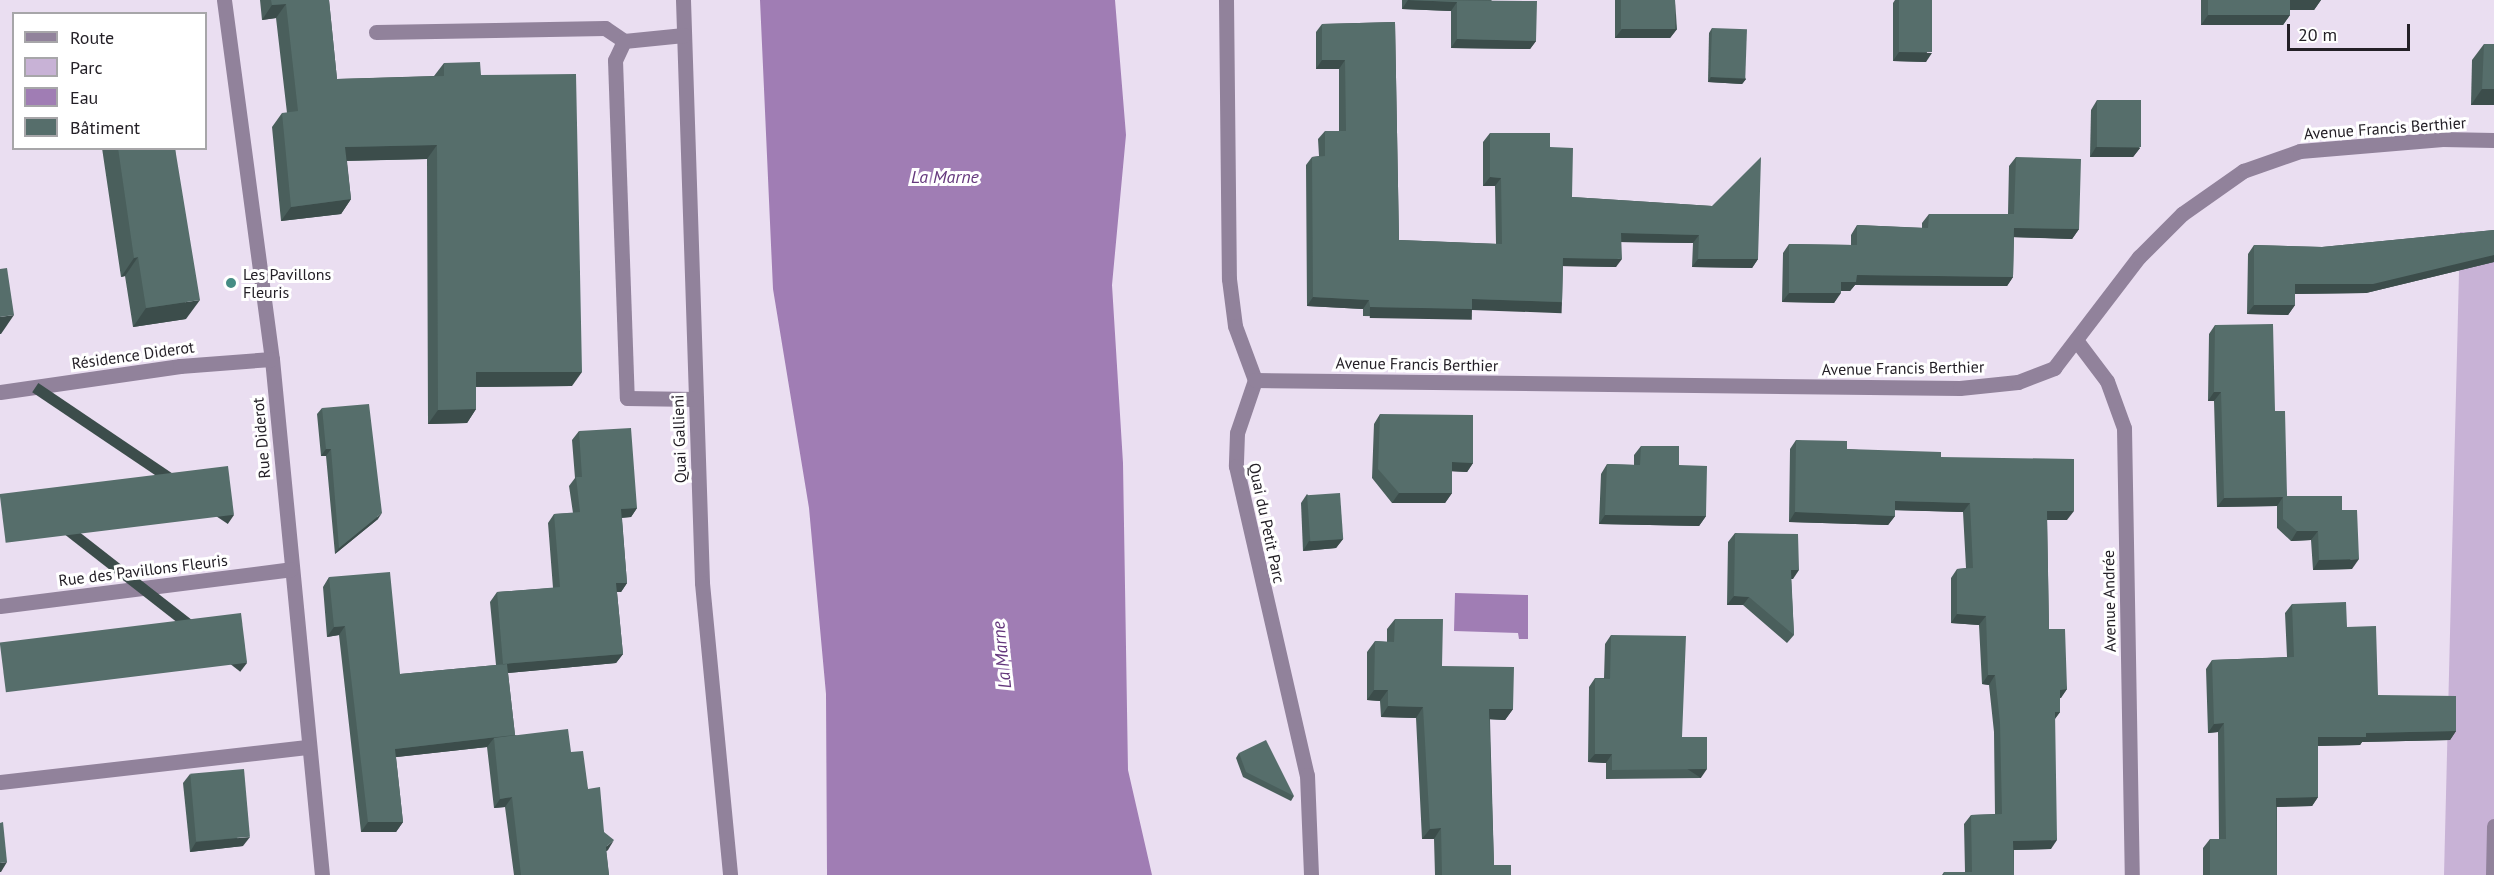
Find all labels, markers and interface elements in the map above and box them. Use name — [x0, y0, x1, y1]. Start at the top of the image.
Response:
legend — [12, 12, 207, 150]
scale bar — [2290, 12, 2413, 50]
text: 20 m — [2298, 23, 2337, 46]
text: Route — [70, 26, 114, 49]
text: Parc — [70, 56, 103, 79]
text: Eau — [70, 86, 98, 109]
street label: Avenue Francis Berthier — [2303, 113, 2467, 143]
text: Bâtiment — [70, 116, 140, 139]
water label: La Marne — [911, 166, 979, 188]
place label: Les Pavillons Fleuris — [243, 264, 331, 302]
marker: Les Pavillons Fleuris — [224, 276, 238, 290]
street label: Résidence Diderot — [70, 337, 196, 373]
street label: Avenue Francis Berthier — [1336, 353, 1498, 375]
street label: Avenue Francis Berthier — [1822, 357, 1984, 379]
street label: Quai Gallieni — [668, 394, 690, 484]
street label: Rue Diderot — [248, 397, 274, 479]
street label: Quai du Petit Parc — [1245, 461, 1289, 585]
street label: Rue des Pavillons Fleuris — [57, 550, 229, 590]
street label: Avenue Andrée — [2099, 550, 2119, 652]
water label: La Marne — [988, 620, 1016, 690]

